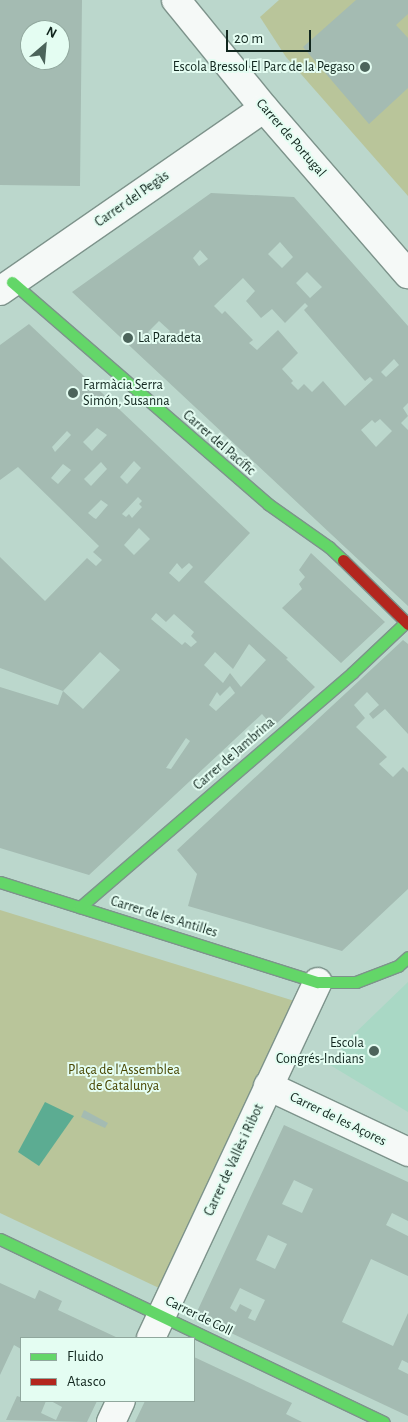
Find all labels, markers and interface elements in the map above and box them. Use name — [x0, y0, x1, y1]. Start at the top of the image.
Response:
north arrow — [20, 20, 70, 70]
scale bar — [228, 20, 313, 52]
text: N — [44, 24, 59, 41]
text: 20 m — [234, 31, 263, 46]
place label: Escola Bressol El Parc de la Pegaso — [173, 59, 355, 75]
marker: Escola Bressol El Parc de la Pegaso — [359, 61, 371, 73]
street label: Carrer de Portugal — [252, 95, 330, 181]
street label: Carrer del Pegàs — [92, 167, 172, 231]
place label: La Paradeta — [138, 330, 201, 346]
marker: La Paradeta — [122, 332, 134, 344]
place label: Farmàcia Serra Simón, Susanna — [83, 377, 170, 410]
marker: Farmàcia Serra Simón, Susanna — [67, 387, 79, 399]
street label: Carrer del Pacífic — [179, 407, 259, 479]
street label: Carrer de Jambrina — [190, 714, 278, 794]
street label: Carrer de les Antilles — [109, 893, 219, 941]
place label: Escola Congrés-Indians — [276, 1035, 364, 1068]
marker: Escola Congrés-Indians — [368, 1045, 380, 1057]
park label: Plaça de l'Assemblea de Catalunya — [68, 1062, 180, 1094]
street label: Carrer de les Açores — [287, 1088, 389, 1150]
street label: Carrer de Vallès i Ribot — [201, 1101, 267, 1219]
street label: Carrer de Coll — [163, 1293, 235, 1339]
legend — [20, 1337, 195, 1402]
text: Fluido — [67, 1349, 104, 1364]
text: Atasco — [67, 1374, 106, 1389]

